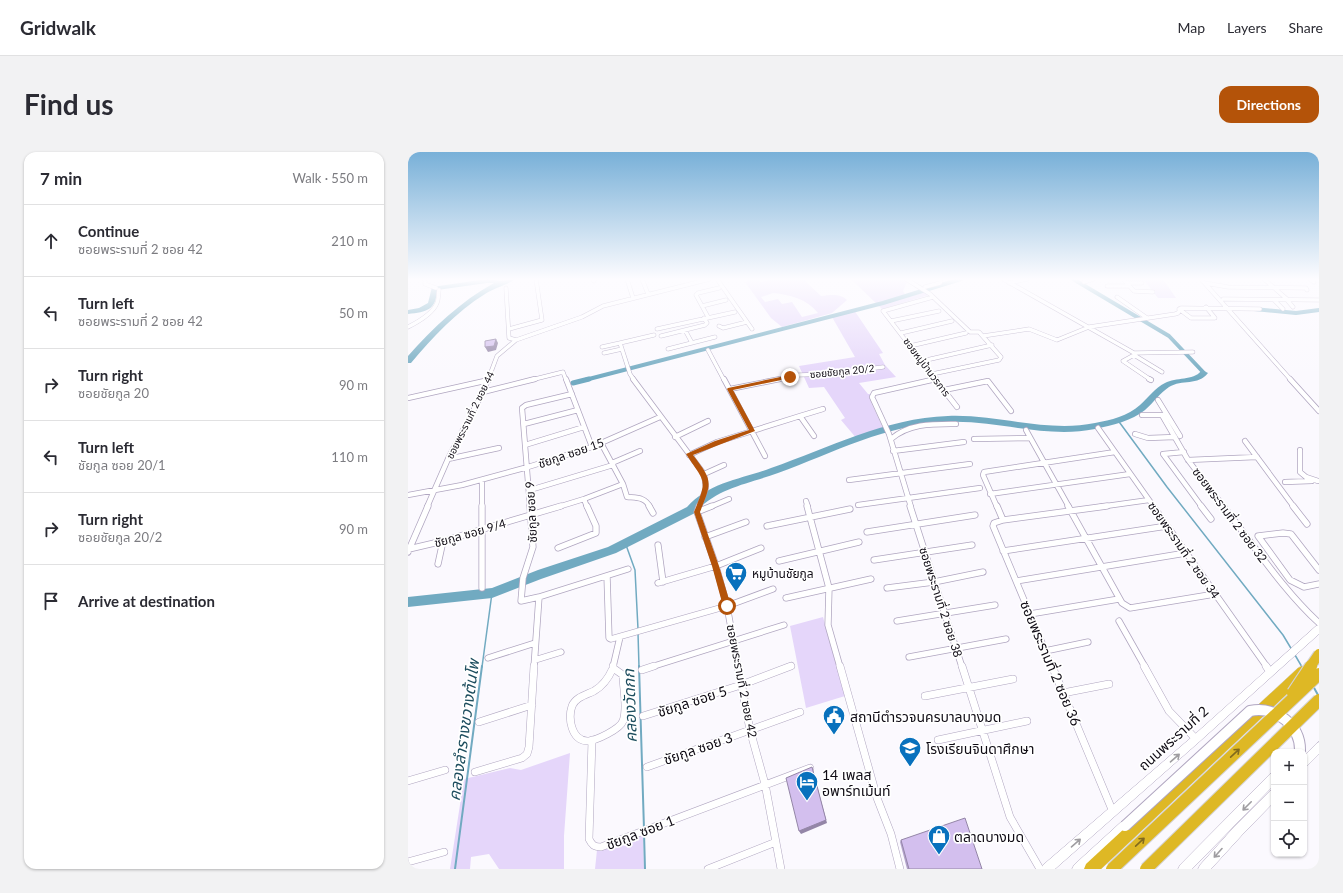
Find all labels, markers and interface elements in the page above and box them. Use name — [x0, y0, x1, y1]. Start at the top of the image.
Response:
text: Gridwalk — [20, 16, 96, 39]
text: Map — [1177, 19, 1205, 36]
text: Layers — [1227, 19, 1267, 36]
text: Share — [1289, 19, 1323, 36]
button: Directions — [1219, 86, 1319, 123]
text: Find us — [24, 87, 114, 121]
text: 7 min — [40, 168, 82, 189]
text: Walk · 550 m — [292, 170, 368, 186]
text: Continue — [78, 222, 139, 240]
icon: ahead — [40, 230, 62, 252]
text: 210 m — [331, 233, 368, 249]
text: ซอยพระรามที่ 2 ซอย 42 — [78, 241, 203, 257]
text: Turn left — [78, 294, 134, 312]
icon: left — [40, 302, 62, 324]
text: 50 m — [339, 305, 368, 321]
text: ซอยพระรามที่ 2 ซอย 42 — [78, 313, 203, 329]
street label: ซอยหมู่บ้านวรการ — [900, 335, 953, 399]
street label: ซอยชัยกูล 20/2 — [809, 362, 875, 381]
text: Turn right — [78, 366, 143, 384]
route end — [781, 368, 799, 386]
street label: ซอยพระรามที่ 2 ซอย 44 — [443, 369, 497, 461]
icon: right — [40, 374, 62, 396]
text: 90 m — [339, 377, 368, 393]
text: ซอยชัยกูล 20 — [78, 385, 149, 401]
street label: ชัยกูล ซอย 15 — [536, 435, 606, 471]
text: Turn left — [78, 438, 134, 456]
icon: left — [40, 446, 62, 468]
text: 110 m — [331, 449, 368, 465]
text: ชัยกูล ซอย 20/1 — [78, 457, 166, 473]
street label: ซอยพระรามที่ 2 ซอย 32 — [1189, 464, 1271, 566]
street label: ชัยกูล ซอย 9 — [522, 481, 540, 543]
street label: ซอยพระรามที่ 2 ซอย 34 — [1145, 498, 1224, 601]
text: Turn right — [78, 510, 143, 528]
street label: ชัยกูล ซอย 9/4 — [432, 516, 508, 550]
icon: right — [40, 518, 62, 540]
text: 90 m — [339, 521, 368, 537]
text: ซอยชัยกูล 20/2 — [78, 529, 162, 545]
street label: ซอยพระรามที่ 2 ซอย 38 — [916, 545, 967, 659]
supermarket icon: หมูบ้านชัยกูล — [723, 560, 749, 593]
place label: หมูบ้านชัยกูล — [752, 566, 814, 581]
icon: arrive — [40, 590, 62, 612]
text: Arrive at destination — [78, 592, 215, 610]
route start — [718, 597, 736, 615]
street label: ซอยพระรามที่ 2 ซอย 36 — [1017, 597, 1086, 728]
street label: ซอยพระรามที่ 2 ซอย 42 — [724, 623, 761, 739]
water label: คลองลำรางขวางต้นโพ — [444, 656, 483, 802]
water label: คลองวัดกก — [618, 667, 640, 743]
street label: ชัยกูล ซอย 5 — [655, 682, 729, 721]
street label: ถนนพระรามที่ 2 — [1134, 701, 1211, 774]
public building icon: สถานีตำรวจนครบาลบางมด — [821, 703, 847, 736]
place label: สถานีตำรวจนครบาลบางมด — [850, 708, 1001, 725]
street label: ชัยกูล ซอย 3 — [661, 728, 735, 769]
school or university icon: โรงเรียนจินดาศึกษา — [897, 735, 923, 768]
place label: โรงเรียนจินดาศึกษา — [926, 740, 1034, 757]
one-way arrow — [1230, 748, 1240, 758]
map controls — [1271, 749, 1307, 857]
button: + — [1271, 749, 1307, 785]
one-way arrow — [1169, 754, 1180, 763]
place label: 14 เพลส อพาร์ทเม้นท์ — [822, 766, 891, 799]
hotel icon: 14 เพลส อพาร์ทเม้นท์ — [794, 769, 820, 802]
button: − — [1271, 785, 1307, 821]
one-way arrow — [1242, 801, 1251, 811]
street label: ชัยกูล ซอย 1 — [603, 811, 677, 854]
button: locate — [1271, 821, 1307, 857]
shop icon: ตลาดบางมด — [926, 823, 952, 856]
place label: ตลาดบางมด — [954, 828, 1024, 845]
one-way arrow — [1135, 837, 1145, 847]
one-way arrow — [1071, 839, 1082, 848]
one-way arrow — [1214, 848, 1223, 858]

